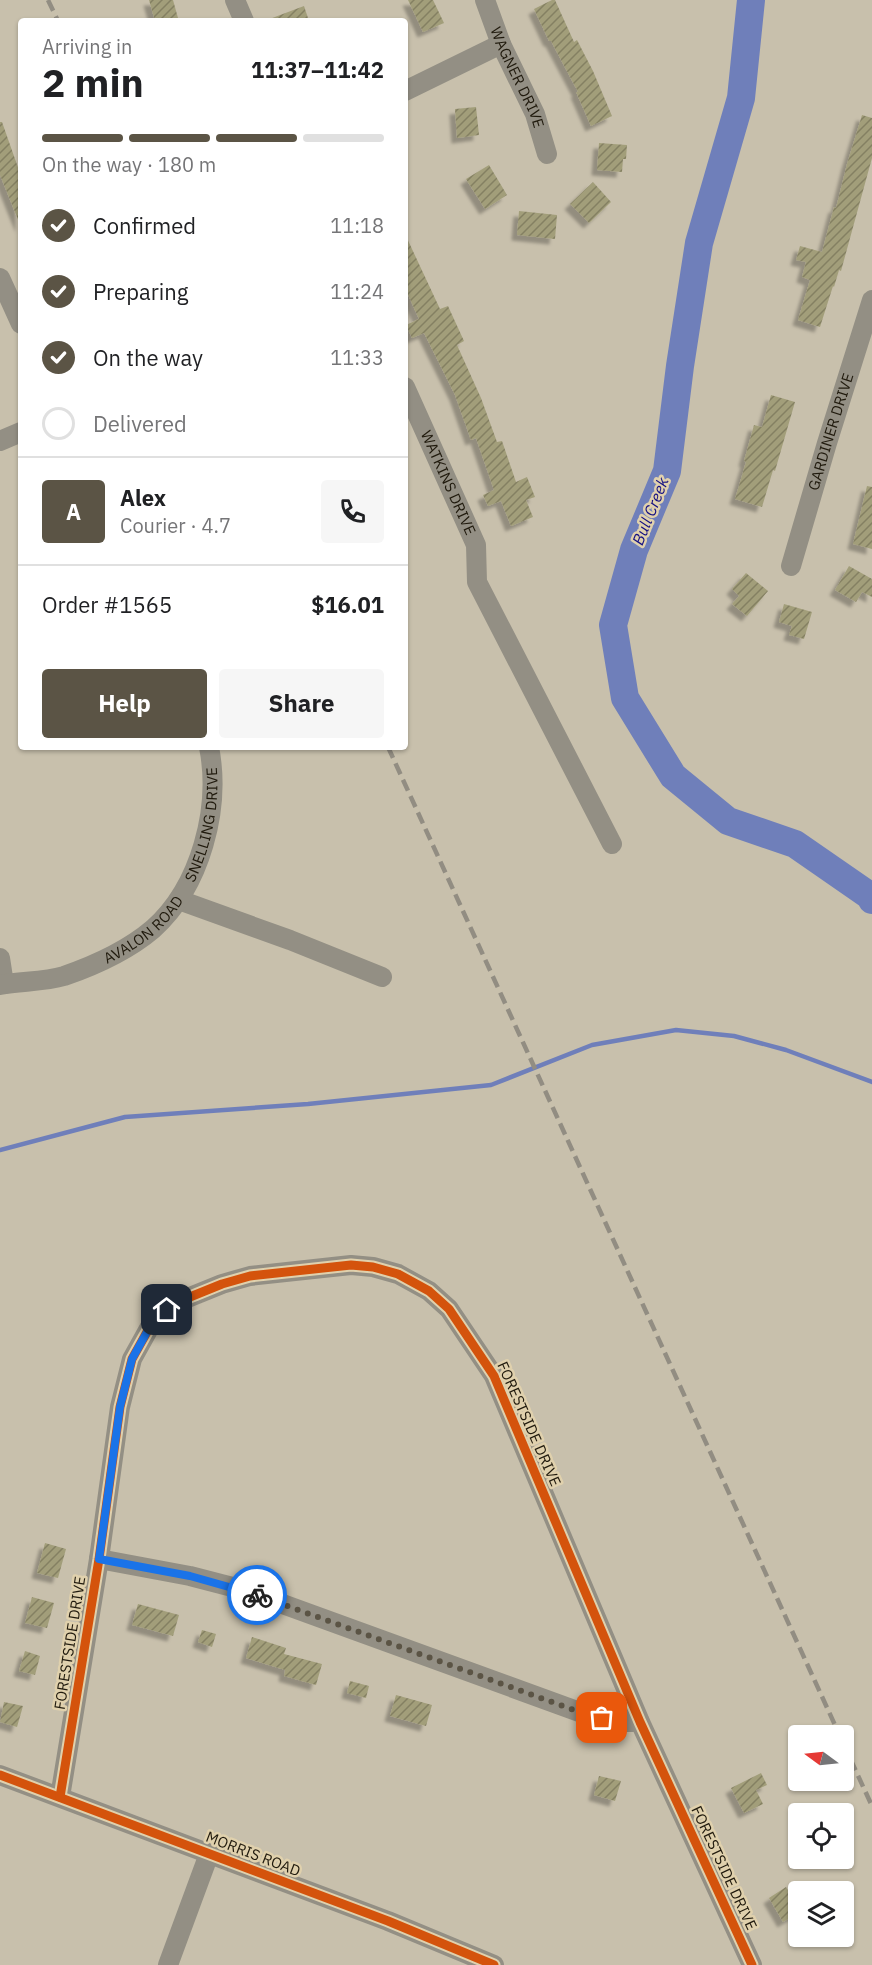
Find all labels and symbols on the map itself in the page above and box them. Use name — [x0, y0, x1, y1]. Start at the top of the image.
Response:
street label: WAGNER DRIVE — [487, 24, 549, 130]
street label: GARDINER DRIVE — [804, 371, 857, 493]
street label: WATKINS DRIVE — [417, 427, 480, 538]
water label: Bull Creek — [627, 474, 673, 548]
street label: SNELLING DRIVE — [180, 767, 221, 885]
street label: AVALON ROAD — [100, 892, 187, 968]
pin — [141, 1284, 192, 1335]
street label: FORESTSIDE DRIVE — [493, 1358, 566, 1489]
courier — [227, 1565, 287, 1625]
street label: FORESTSIDE DRIVE — [50, 1575, 89, 1711]
pin — [576, 1692, 627, 1743]
north arrow — [788, 1725, 854, 1791]
street label: FORESTSIDE DRIVE — [687, 1803, 762, 1933]
street label: MORRIS ROAD — [203, 1827, 303, 1880]

